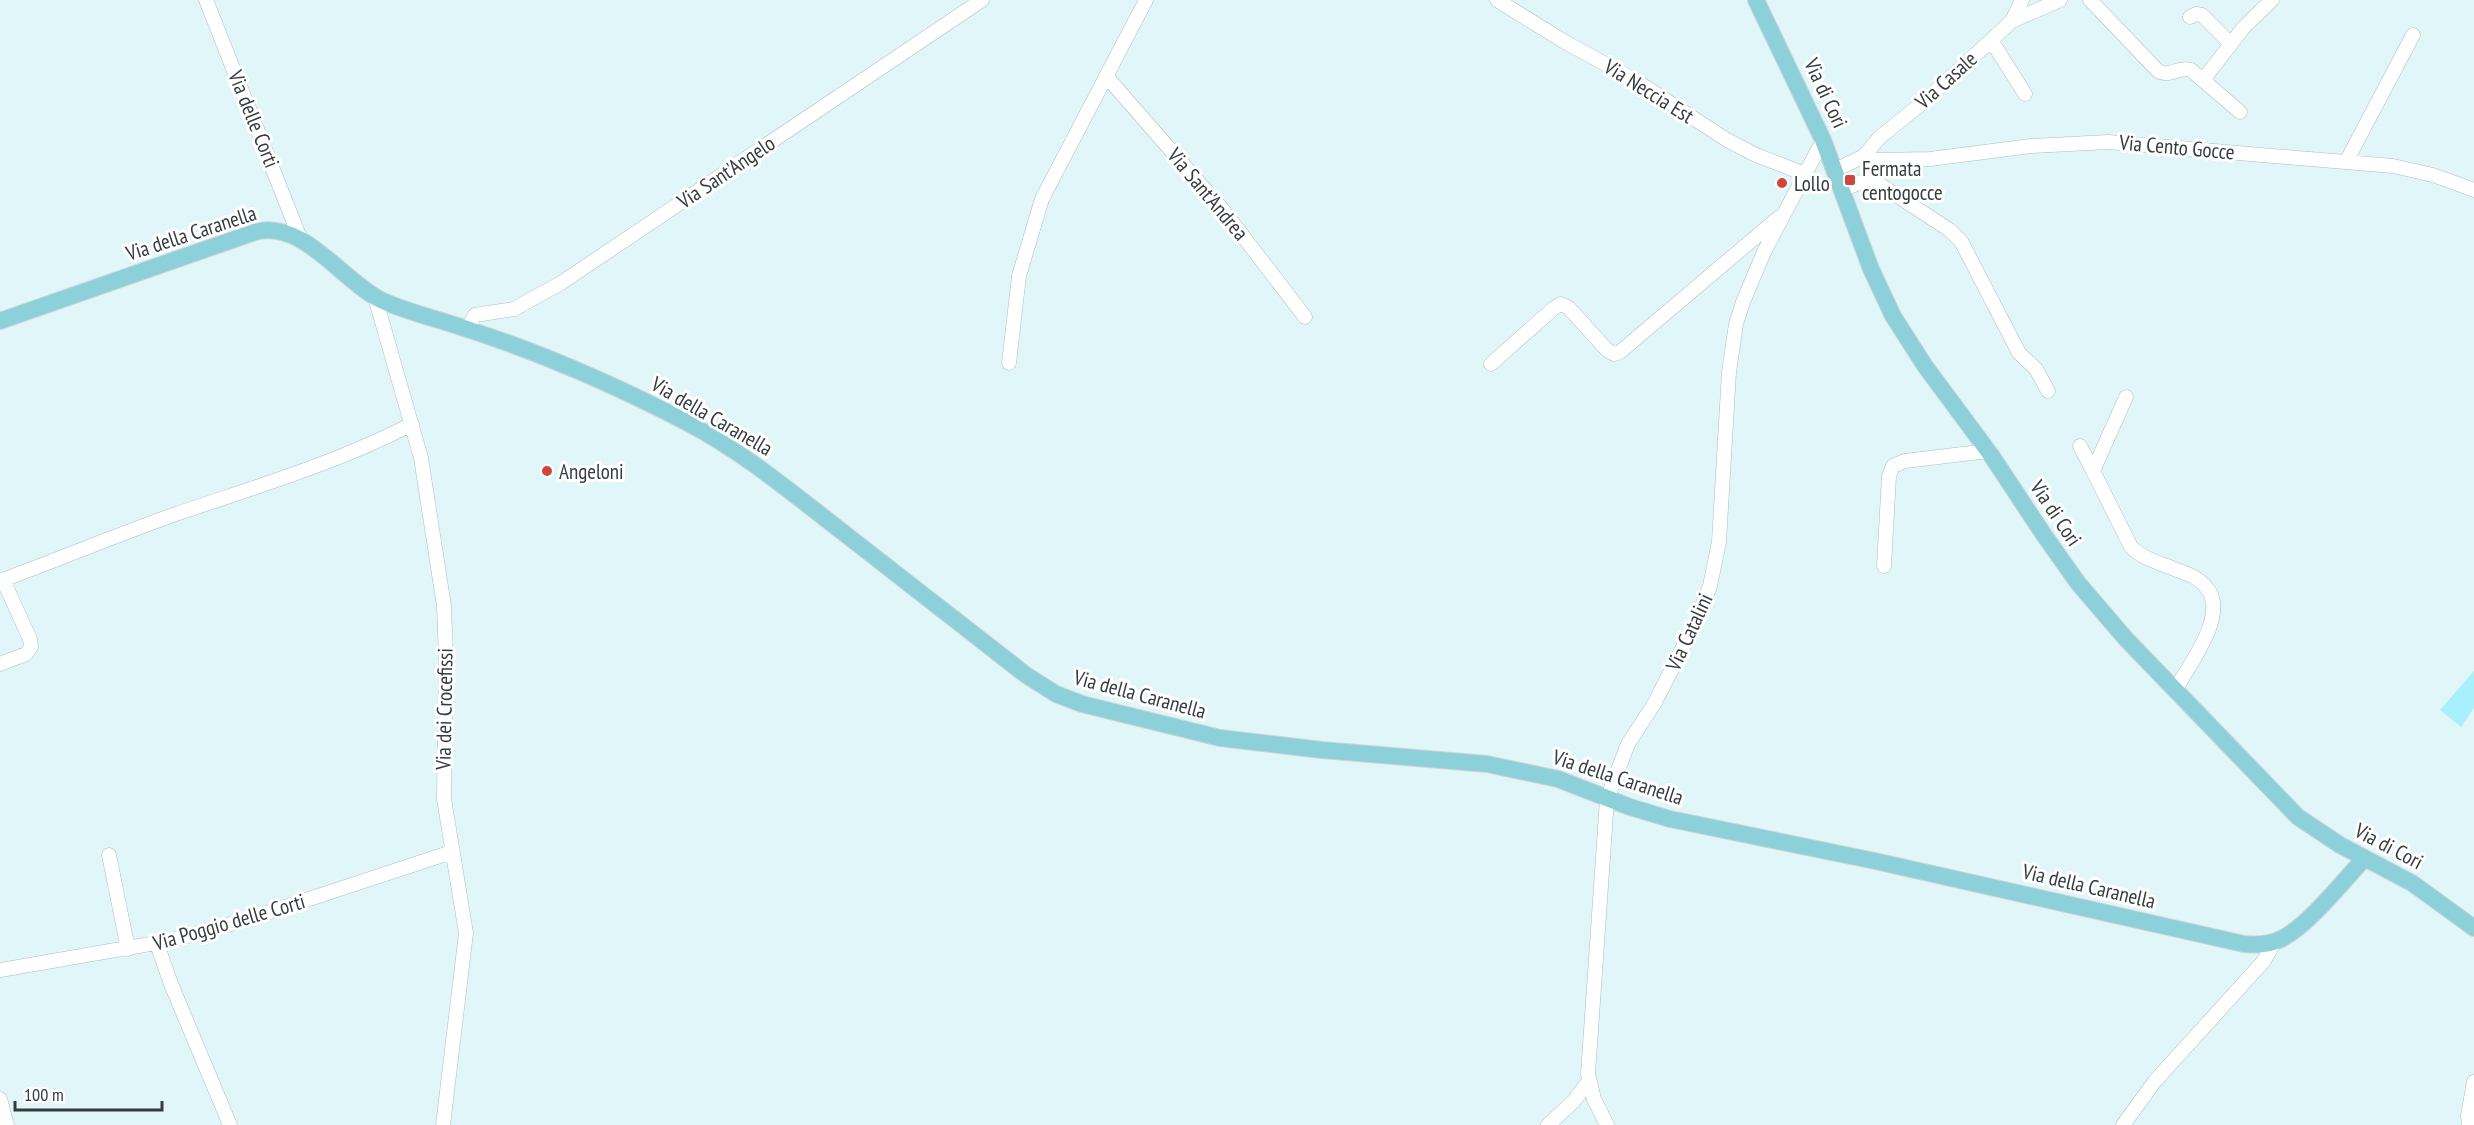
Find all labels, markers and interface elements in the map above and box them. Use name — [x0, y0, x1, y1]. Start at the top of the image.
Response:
street label: Via Casale — [1909, 45, 1983, 115]
street label: Via Neccia Est — [1598, 52, 1699, 129]
street label: Via di Cori — [1798, 53, 1854, 132]
street label: Via delle Corti — [222, 65, 286, 172]
street label: Via Cento Gocce — [2117, 128, 2236, 165]
street label: Via Sant'Angelo — [671, 129, 780, 215]
street label: Via Sant'Andrea — [1161, 142, 1254, 246]
place label: Fermata centogocce — [1862, 155, 1943, 206]
place label: Lollo — [1794, 170, 1830, 197]
marker: Fermata centogocce — [1843, 173, 1857, 187]
marker: Lollo — [1775, 176, 1789, 190]
street label: Via della Caranella — [121, 199, 260, 267]
street label: Via della Caranella — [646, 370, 777, 462]
place label: Angeloni — [559, 458, 624, 485]
marker: Angeloni — [540, 464, 554, 478]
street label: Via di Cori — [2024, 474, 2088, 551]
street label: Via Catalini — [1659, 589, 1719, 676]
street label: Via dei Crocefissi — [429, 648, 459, 771]
street label: Via della Caranella — [1070, 663, 1209, 725]
street label: Via della Caranella — [1548, 743, 1687, 811]
street label: Via di Cori — [2349, 816, 2428, 875]
street label: Via della Caranella — [2019, 857, 2158, 914]
street label: Via Poggio delle Corti — [149, 887, 308, 957]
scale bar — [15, 1074, 162, 1112]
text: 100 m — [24, 1083, 64, 1106]

